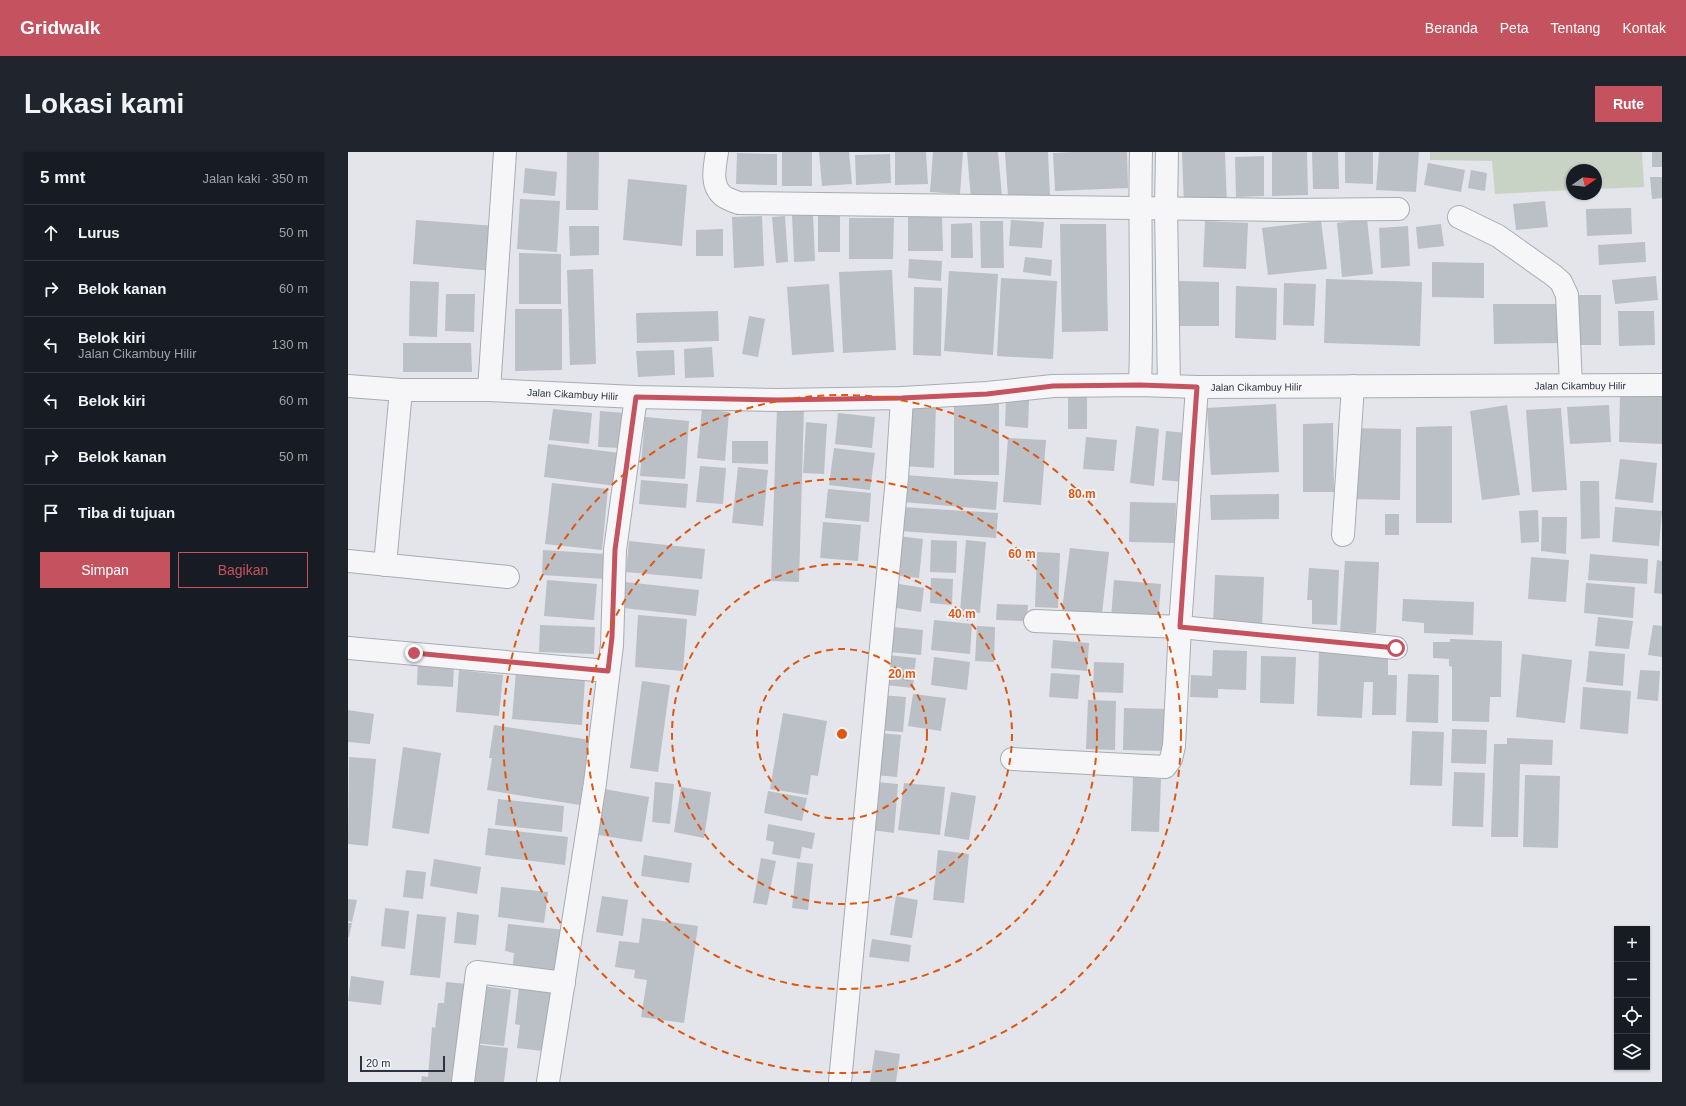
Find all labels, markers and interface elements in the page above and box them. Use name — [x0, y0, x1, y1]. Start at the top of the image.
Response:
text: Gridwalk — [20, 17, 100, 38]
text: Beranda — [1425, 20, 1478, 36]
text: Peta — [1500, 20, 1529, 36]
text: Tentang — [1551, 20, 1600, 36]
text: Kontak — [1622, 20, 1666, 36]
button: Rute — [1595, 86, 1662, 122]
text: Lokasi kami — [24, 88, 184, 119]
north arrow — [1566, 164, 1602, 200]
text: 5 mnt — [40, 168, 85, 187]
text: Jalan kaki · 350 m — [203, 171, 308, 186]
icon: ahead — [40, 222, 62, 244]
text: Lurus — [78, 224, 120, 241]
text: 50 m — [279, 225, 308, 240]
icon: right — [40, 278, 62, 300]
text: Belok kanan — [78, 280, 166, 297]
text: 60 m — [279, 281, 308, 296]
text: Belok kiri — [78, 329, 146, 346]
icon: left — [40, 334, 62, 356]
text: 130 m — [272, 337, 308, 352]
text: Jalan Cikambuy Hilir — [78, 346, 196, 361]
street label: Jalan Cikambuy Hilir — [1534, 380, 1626, 391]
street label: Jalan Cikambuy Hilir — [1210, 381, 1302, 392]
street label: Jalan Cikambuy Hilir — [527, 386, 619, 402]
icon: left — [40, 390, 62, 412]
text: Belok kiri — [78, 392, 146, 409]
text: 60 m — [279, 393, 308, 408]
icon: right — [40, 446, 62, 468]
text: Belok kanan — [78, 448, 166, 465]
text: 50 m — [279, 449, 308, 464]
text: 80 m — [1068, 487, 1096, 501]
icon: arrive — [40, 502, 62, 524]
text: Tiba di tujuan — [78, 504, 175, 521]
text: 60 m — [1008, 547, 1036, 561]
button: Simpan — [40, 552, 170, 588]
button: Bagikan — [178, 552, 308, 588]
text: 40 m — [948, 607, 976, 621]
route start — [1387, 639, 1405, 657]
route end — [405, 644, 423, 662]
text: 20 m — [888, 667, 916, 681]
centre of rings — [835, 727, 849, 741]
map controls — [1614, 926, 1650, 1070]
button: + — [1614, 926, 1650, 962]
button: − — [1614, 962, 1650, 998]
button: locate — [1614, 998, 1650, 1034]
button: layers — [1614, 1034, 1650, 1070]
scale bar — [360, 1054, 445, 1073]
text: 20 m — [366, 1057, 390, 1069]

